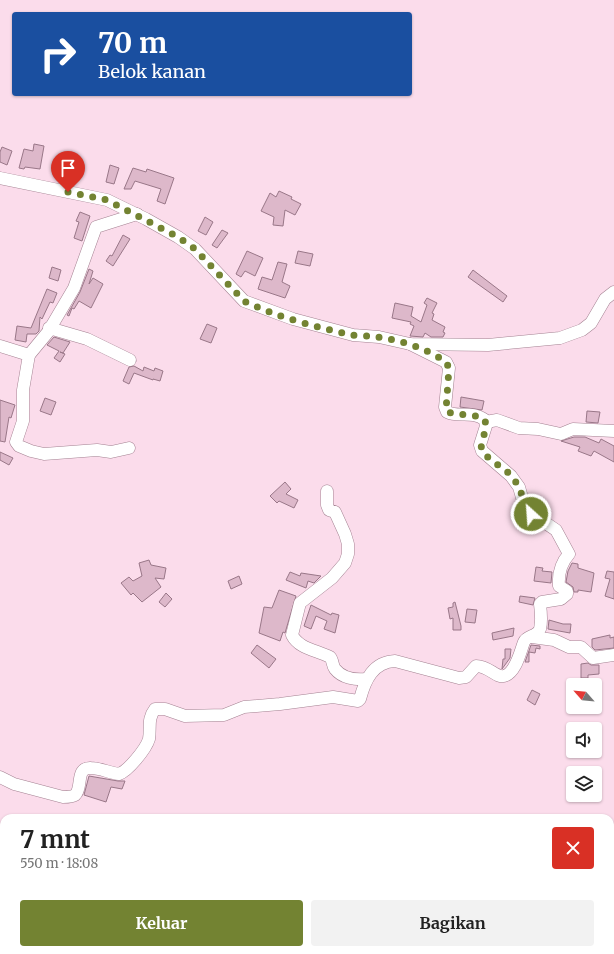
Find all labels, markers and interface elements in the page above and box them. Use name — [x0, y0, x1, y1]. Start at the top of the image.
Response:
text: 70 m — [98, 25, 167, 61]
icon: right — [32, 28, 84, 80]
text: Belok kanan — [98, 60, 206, 83]
pin — [51, 151, 85, 192]
icon: arrive — [57, 157, 79, 179]
position arrow — [510, 493, 552, 535]
north arrow — [566, 678, 602, 714]
map controls — [566, 678, 602, 802]
button: sound — [566, 722, 602, 758]
button: layers — [566, 766, 602, 802]
text: 7 mnt — [20, 824, 90, 855]
button: close — [552, 827, 594, 869]
text: 550 m · 18:08 — [20, 855, 98, 872]
button: Keluar — [20, 900, 303, 946]
button: Bagikan — [311, 900, 594, 946]

